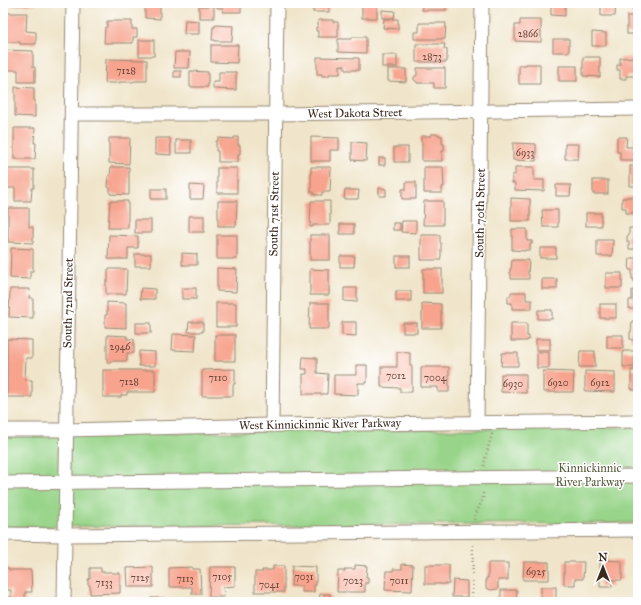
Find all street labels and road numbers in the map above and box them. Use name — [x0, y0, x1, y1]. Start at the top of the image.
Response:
street label: West Dakota Street — [307, 105, 403, 121]
street label: South 70th Street — [472, 167, 488, 258]
street label: South 71st Street — [266, 171, 282, 257]
street label: South 72nd Street — [60, 257, 76, 348]
street label: West Kinnickinnic River Parkway — [239, 416, 402, 432]

